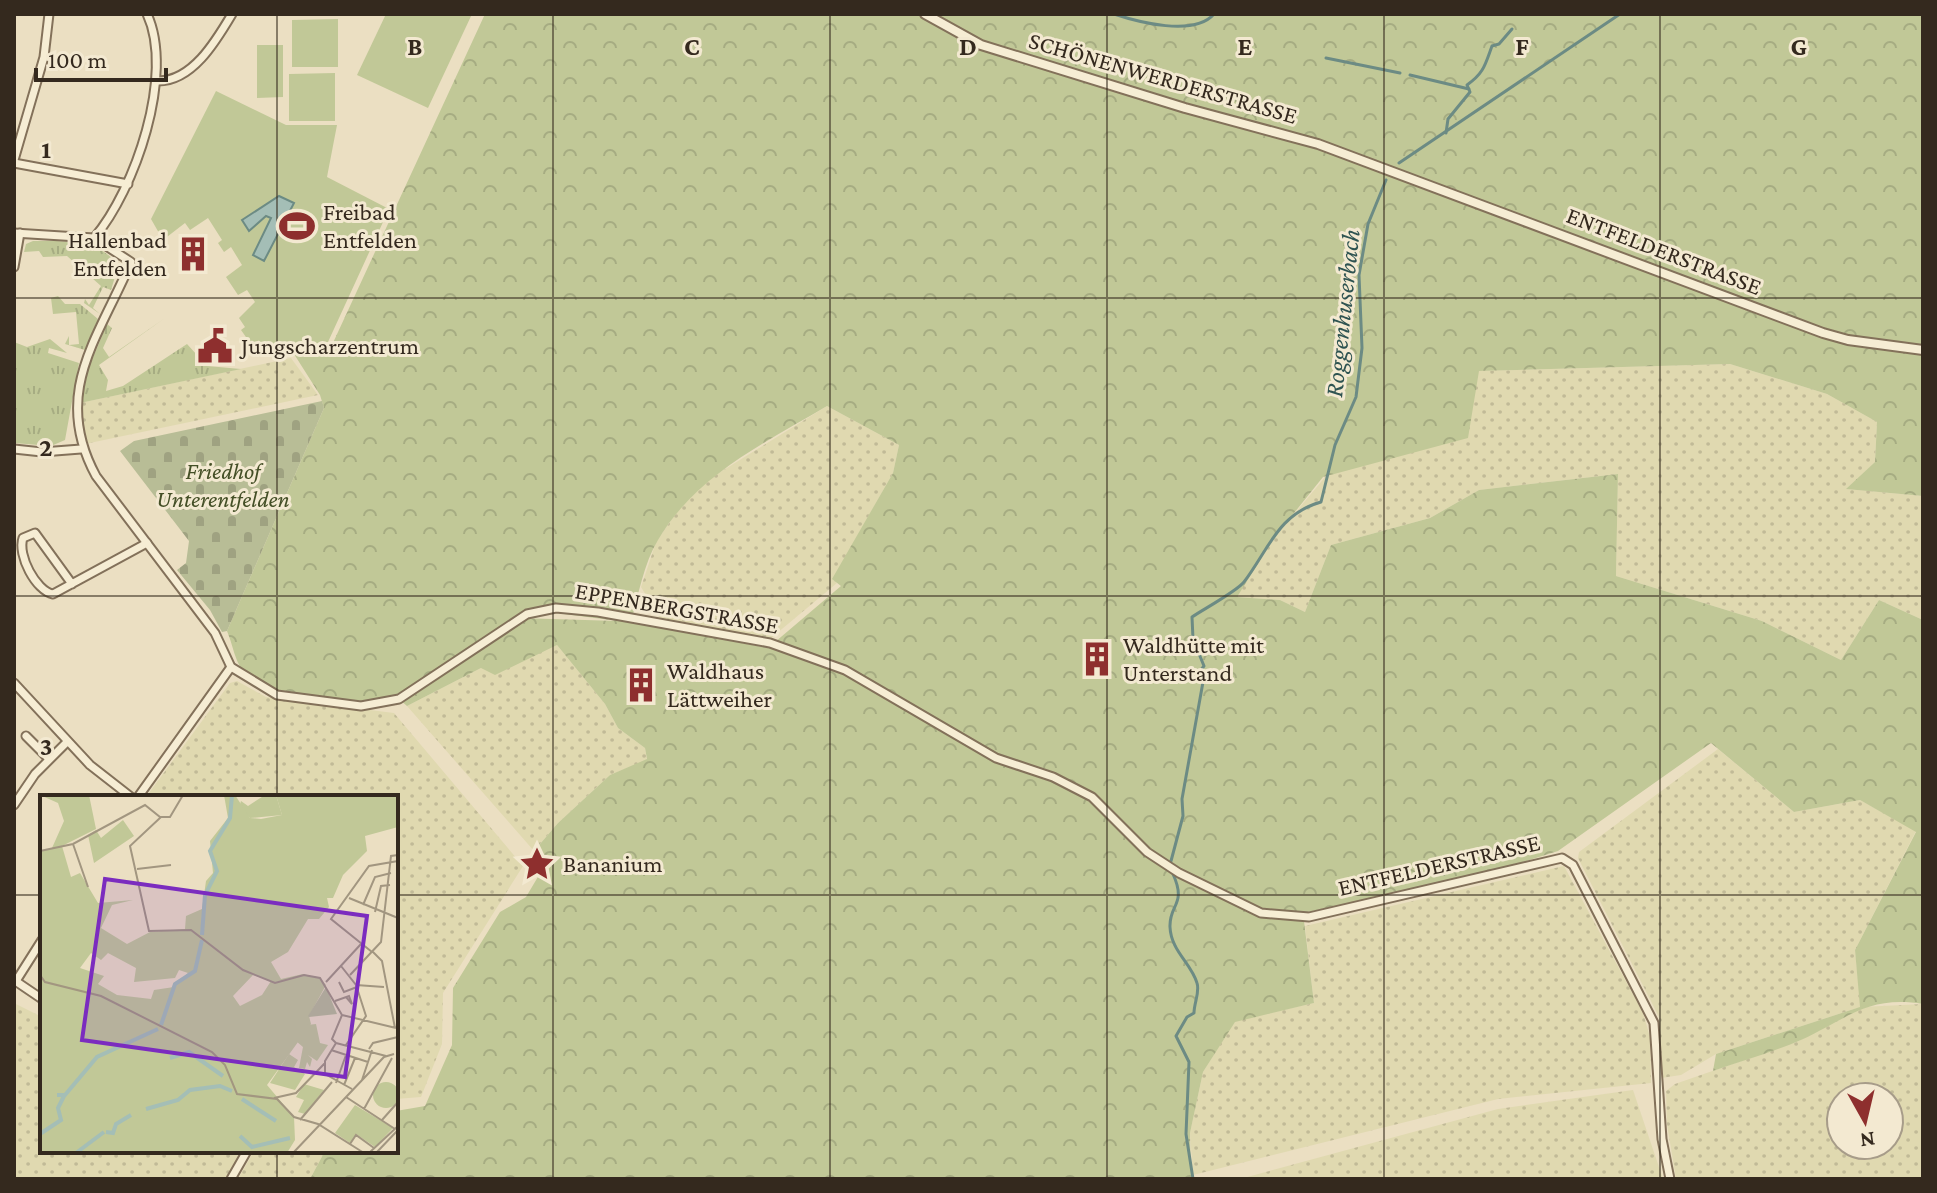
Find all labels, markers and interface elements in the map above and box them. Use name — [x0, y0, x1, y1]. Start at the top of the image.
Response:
street label: SCHÖNENWERDERSTRASSE — [1025, 26, 1301, 130]
scale bar — [36, 32, 166, 82]
text: B — [407, 32, 423, 61]
text: C — [684, 32, 700, 61]
text: D — [959, 32, 977, 61]
text: F — [1515, 32, 1529, 61]
text: G — [1791, 32, 1807, 61]
text: 100 m — [48, 46, 107, 73]
text: 1 — [41, 135, 51, 164]
place label: Freibad Entfelden — [323, 198, 417, 253]
street label: ENTFELDERSTRASSE — [1563, 201, 1765, 300]
sports icon: Freibad Entfelden — [278, 207, 316, 245]
place label: Hallenbad Entfelden — [68, 226, 167, 281]
water label: Roggenhuserbach — [1319, 228, 1366, 399]
building icon: Hallenbad Entfelden — [174, 235, 212, 273]
public building icon: Jungscharzentrum — [196, 327, 234, 365]
place label: Jungscharzentrum — [239, 332, 419, 359]
text: 2 — [39, 433, 53, 462]
park label: Friedhof Unterentfelden — [156, 457, 290, 512]
street label: EPPENBERGSTRASSE — [573, 576, 781, 639]
place label: Waldhütte mit Unterstand — [1123, 631, 1265, 686]
building icon: Waldhütte mit Unterstand — [1078, 640, 1116, 678]
place label: Waldhaus Lättweiher — [667, 657, 773, 712]
building icon: Waldhaus Lättweiher — [622, 666, 660, 704]
text: 3 — [40, 732, 52, 761]
inset map — [40, 795, 398, 1153]
street label: ENTFELDERSTRASSE — [1335, 828, 1543, 901]
place icon: Bananium — [518, 845, 556, 883]
place label: Bananium — [563, 850, 662, 877]
north arrow — [1825, 1081, 1905, 1161]
text: N — [1859, 1127, 1877, 1154]

